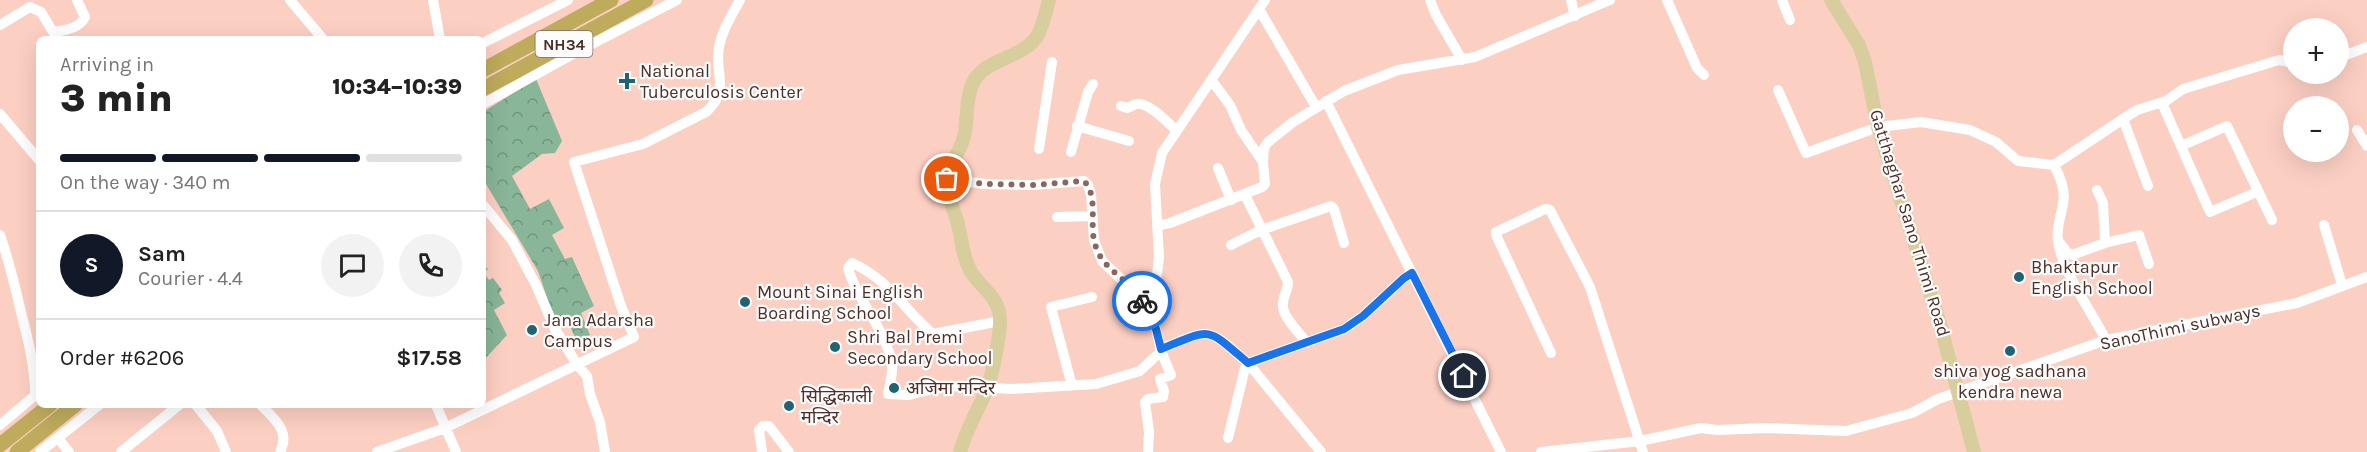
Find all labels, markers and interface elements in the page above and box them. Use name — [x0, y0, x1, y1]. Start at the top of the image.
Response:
map controls — [2283, 18, 2349, 162]
button: + — [2283, 18, 2349, 84]
road number: NH34 — [536, 31, 592, 57]
text: Arriving in — [60, 53, 154, 76]
place label: National Tuberculosis Center — [640, 60, 803, 103]
marker: National Tuberculosis Center — [618, 72, 636, 90]
text: 10:34–10:39 — [332, 74, 462, 100]
text: 3 min — [60, 75, 173, 121]
button: − — [2283, 96, 2349, 162]
street label: Gatthaghar Sano Thimi Road — [1865, 107, 1955, 339]
pin — [921, 153, 972, 204]
icon: bag — [930, 162, 963, 195]
text: On the way · 340 m — [60, 171, 231, 194]
button: chat — [321, 234, 384, 297]
button: phone — [399, 234, 462, 297]
text: Sam — [138, 241, 186, 267]
text: S — [84, 252, 99, 278]
place label: Bhaktapur English School — [2031, 256, 2153, 299]
text: Courier · 4.4 — [138, 267, 243, 290]
marker: Bhaktapur English School — [2012, 270, 2026, 284]
courier — [1112, 271, 1172, 331]
place label: Mount Sinai English Boarding School — [757, 281, 923, 324]
icon: bike — [1126, 285, 1159, 318]
marker: Mount Sinai English Boarding School — [738, 295, 752, 309]
street label: SanoThimi subways — [2098, 299, 2262, 355]
place label: Jana Adarsha Campus — [544, 309, 654, 352]
marker: Jana Adarsha Campus — [525, 323, 539, 337]
place label: Shri Bal Premi Secondary School — [847, 326, 993, 369]
marker: Shri Bal Premi Secondary School — [828, 340, 842, 354]
marker: shiva yog sadhana kendra newa — [2003, 344, 2017, 358]
text: Order #6206 — [60, 345, 184, 371]
text: $17.58 — [396, 345, 462, 371]
pin — [1438, 350, 1489, 401]
icon: home — [1447, 359, 1480, 392]
place label: shiva yog sadhana kendra newa — [1933, 360, 2087, 403]
place label: अजिमा मन्दिर — [906, 377, 996, 399]
marker: अजिमा मन्दिर — [887, 381, 901, 395]
place label: सिद्धिकाली मन्दिर — [801, 385, 873, 428]
marker: सिद्धिकाली मन्दिर — [782, 399, 796, 413]

